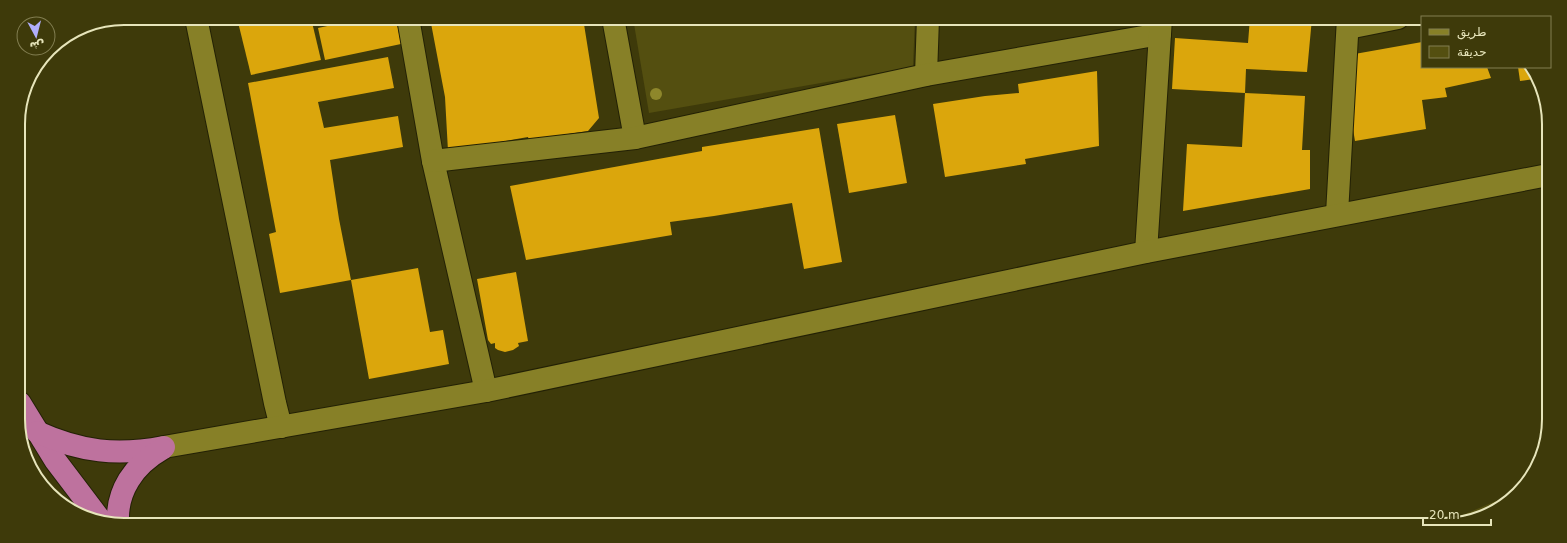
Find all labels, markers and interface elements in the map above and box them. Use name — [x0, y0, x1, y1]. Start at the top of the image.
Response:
north arrow — [16, 16, 56, 56]
legend — [1421, 16, 1551, 68]
text: طريق — [1457, 25, 1487, 40]
text: ش — [29, 38, 45, 53]
text: حديقة — [1457, 45, 1487, 59]
scale bar — [1423, 501, 1491, 527]
text: 20 m — [1429, 508, 1460, 522]

